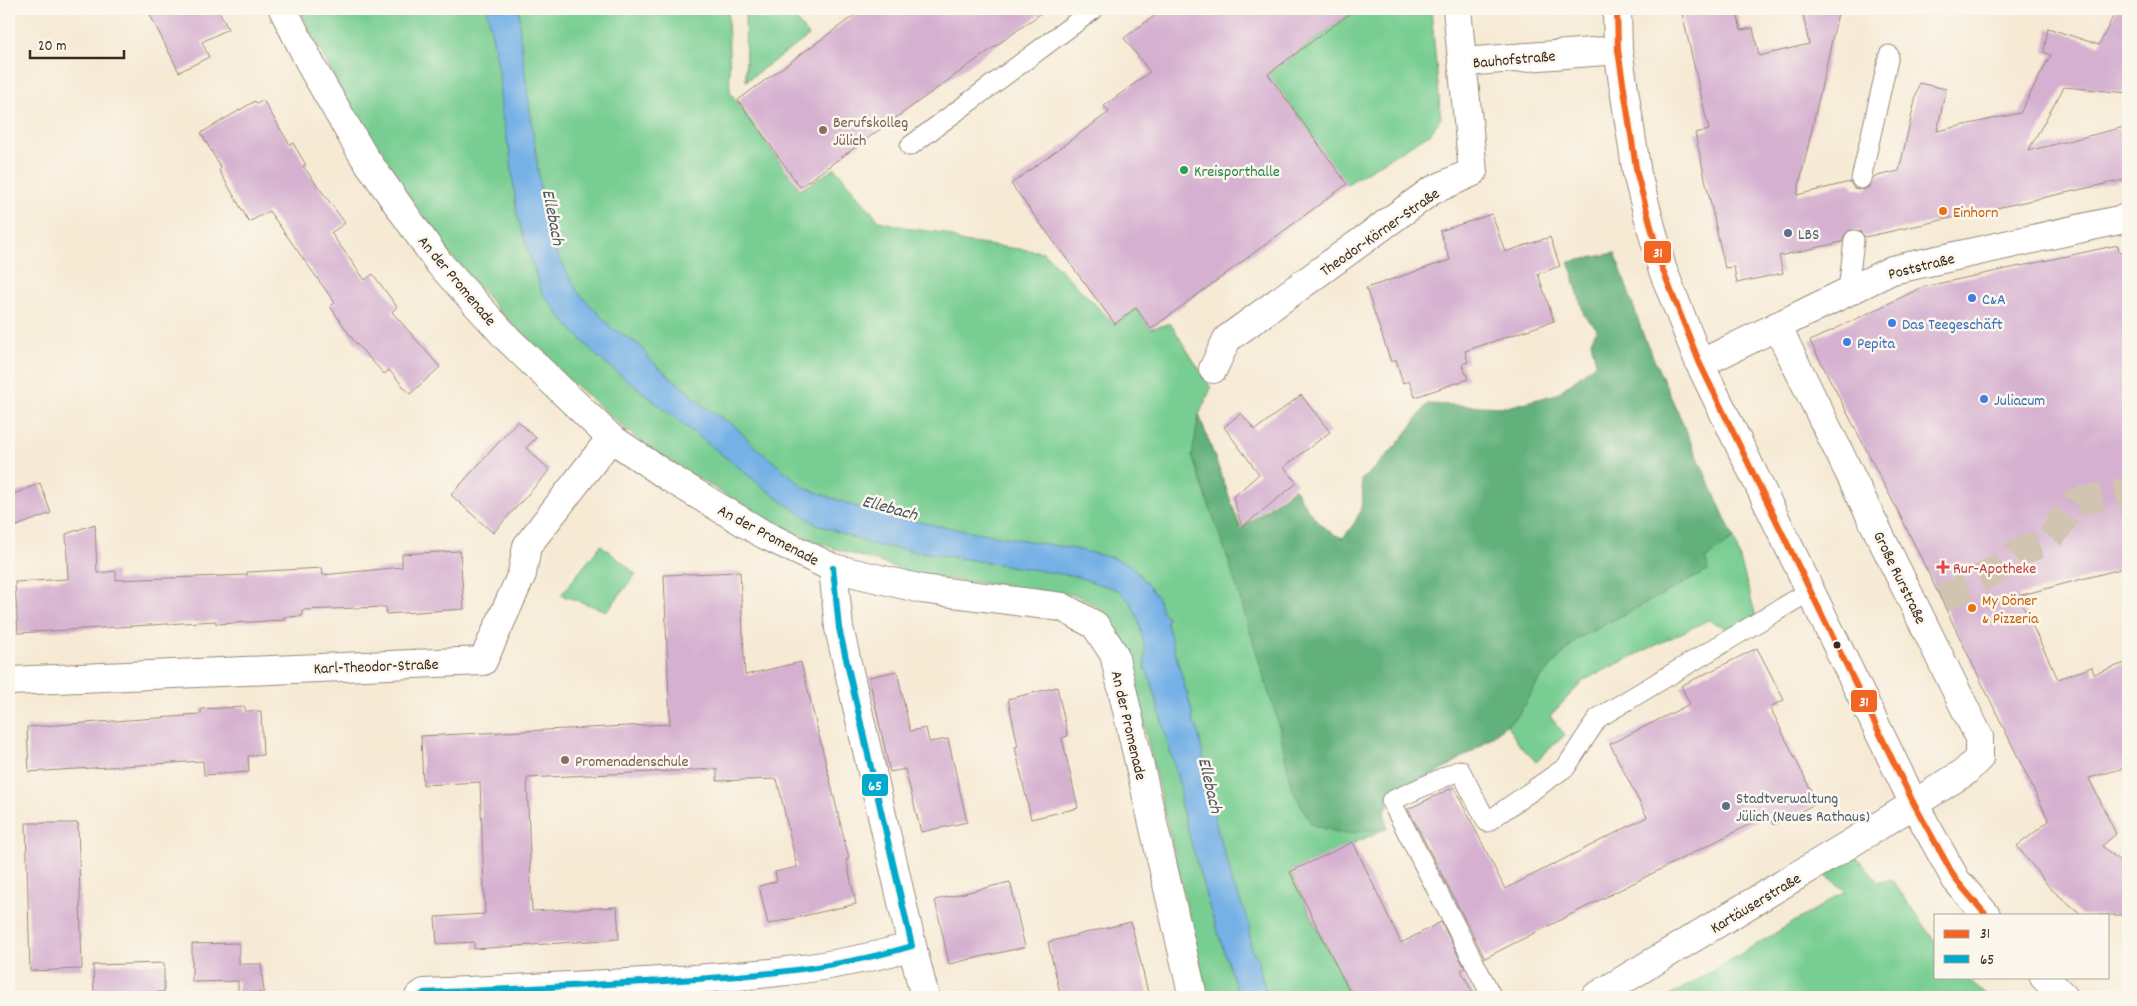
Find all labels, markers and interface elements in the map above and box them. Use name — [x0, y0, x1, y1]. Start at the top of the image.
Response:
scale bar — [30, 28, 124, 60]
text: 20 m — [38, 36, 66, 58]
street label: Bauhofstraße — [1472, 45, 1556, 76]
place label: Berufskolleg Jülich — [833, 112, 908, 153]
marker: Berufskolleg Jülich — [817, 124, 829, 136]
place label: Kreisporthalle — [1194, 161, 1280, 184]
marker: Kreisporthalle — [1178, 164, 1190, 176]
street label: Theodor-Körner-Straße — [1316, 183, 1445, 283]
water label: Ellebach — [534, 187, 569, 248]
place label: Einhorn — [1953, 202, 1998, 225]
marker: Einhorn — [1937, 205, 1949, 217]
place label: LBS — [1798, 224, 1819, 247]
marker: LBS — [1782, 227, 1794, 239]
street label: An der Promenade — [411, 231, 501, 332]
line badge: 31 — [1643, 240, 1672, 264]
text: 31 — [1653, 244, 1663, 264]
street label: Poststraße — [1886, 248, 1957, 287]
place label: C&A — [1982, 289, 2006, 312]
marker: C&A — [1966, 292, 1978, 304]
place label: Das Teegeschäft — [1902, 314, 2003, 337]
marker: Das Teegeschäft — [1886, 317, 1898, 329]
place label: Pepita — [1857, 333, 1896, 356]
marker: Pepita — [1841, 336, 1853, 348]
place label: Juliacum — [1994, 390, 2045, 413]
marker: Juliacum — [1978, 393, 1990, 405]
water label: Ellebach — [859, 490, 921, 529]
street label: An der Promenade — [713, 500, 823, 573]
street label: Große Rurstraße — [1866, 528, 1931, 628]
place label: Rur-Apotheke — [1953, 558, 2036, 581]
marker: Rur-Apotheke — [1937, 561, 1949, 573]
place label: My Döner & Pizzeria — [1982, 590, 2039, 631]
marker: My Döner & Pizzeria — [1966, 602, 1978, 614]
unlabelled marker — [1832, 640, 1842, 650]
street label: Karl-Theodor-Straße — [313, 654, 439, 681]
street label: An der Promenade — [1104, 669, 1151, 783]
line badge: 31 — [1850, 689, 1878, 713]
text: 31 — [1859, 693, 1869, 713]
place label: Promenadenschule — [575, 751, 688, 774]
marker: Promenadenschule — [559, 754, 571, 766]
water label: Ellebach — [1190, 755, 1227, 817]
line badge: 65 — [861, 773, 889, 797]
text: 65 — [868, 777, 882, 797]
place label: Stadtverwaltung Jülich (Neues Rathaus) — [1736, 788, 1870, 829]
marker: Stadtverwaltung Jülich (Neues Rathaus) — [1720, 800, 1732, 812]
street label: Kartäuserstraße — [1707, 868, 1806, 940]
legend — [1934, 914, 2110, 978]
text: 31 — [1980, 924, 1990, 946]
text: 65 — [1980, 950, 1994, 972]

